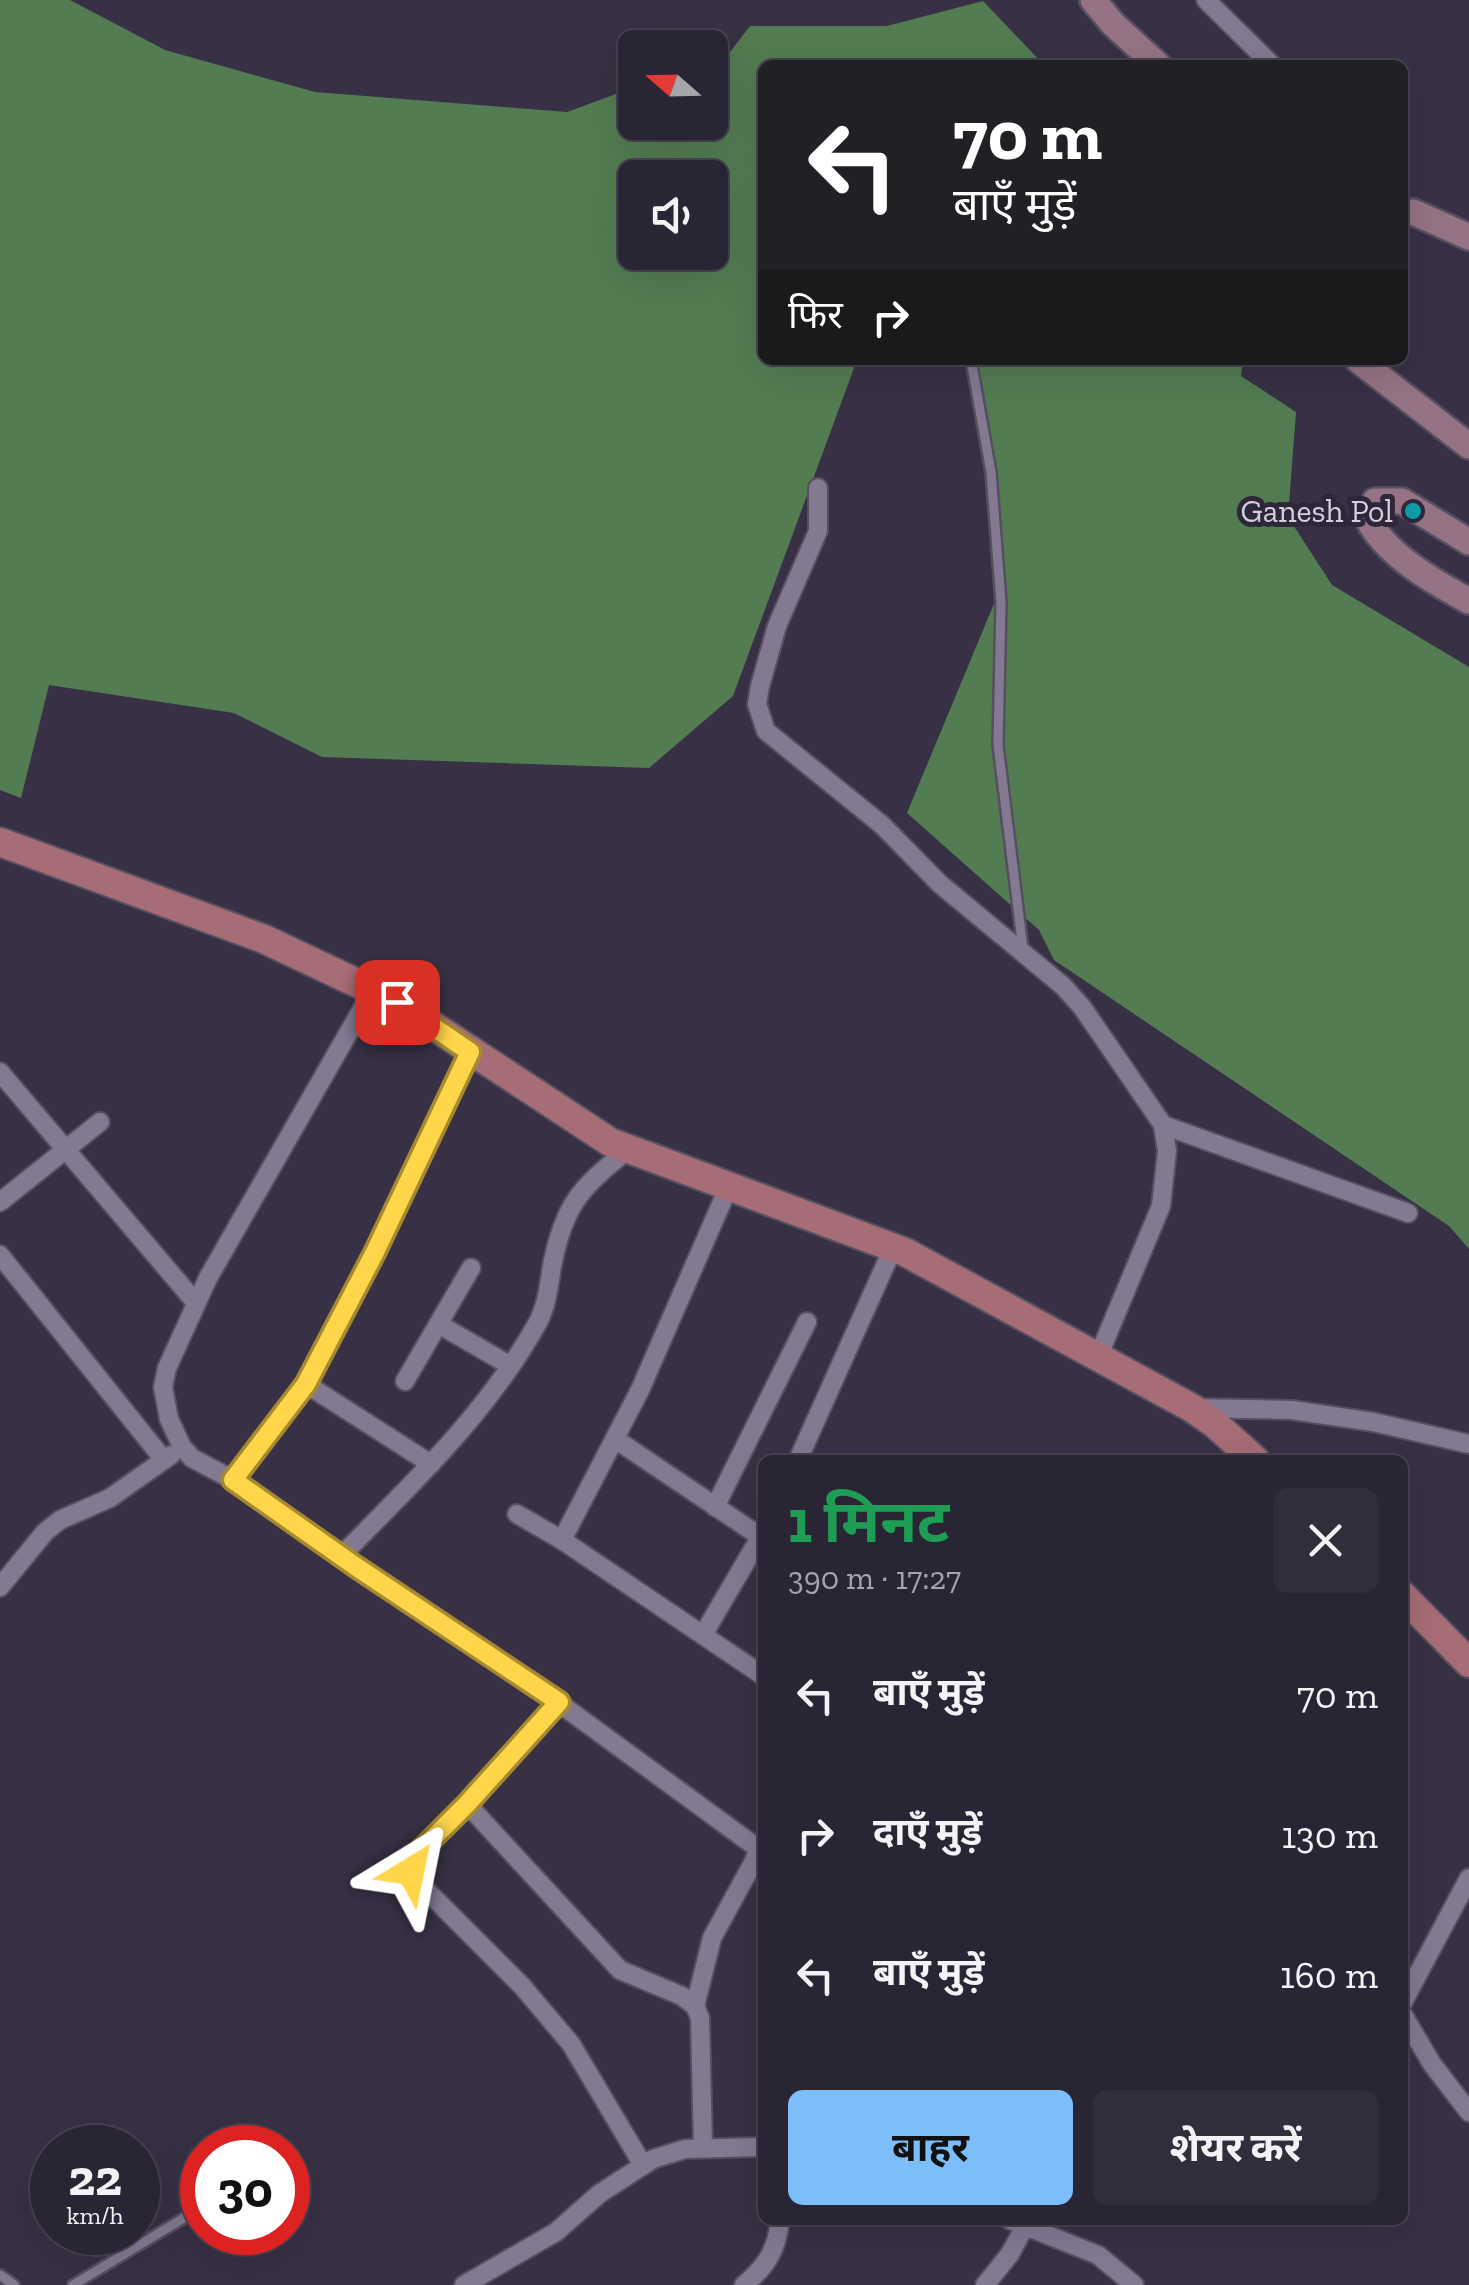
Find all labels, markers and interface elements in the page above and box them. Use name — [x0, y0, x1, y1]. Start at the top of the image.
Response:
north arrow — [618, 30, 728, 140]
map controls — [618, 30, 728, 270]
text: 70 m — [953, 93, 1102, 177]
icon: left — [788, 100, 918, 230]
button: sound — [618, 160, 728, 270]
text: बाएँ मुड़ें — [953, 178, 1076, 232]
icon: right — [863, 290, 918, 345]
text: फिर — [788, 292, 843, 338]
place label: Ganesh Pol — [1241, 492, 1393, 530]
marker: Ganesh Pol — [1402, 500, 1424, 522]
pin — [355, 960, 440, 1045]
icon: arrive — [370, 975, 425, 1030]
text: 1 मिनट — [788, 1485, 949, 1557]
button: close — [1273, 1488, 1378, 1593]
text: 390 m · 17:27 — [788, 1559, 961, 1597]
icon: left — [788, 1668, 843, 1723]
text: बाएँ मुड़ें — [873, 1669, 984, 1715]
text: 70 m — [1297, 1672, 1378, 1718]
icon: right — [788, 1808, 843, 1863]
text: दाएँ मुड़ें — [873, 1809, 982, 1855]
text: 130 m — [1281, 1812, 1378, 1858]
position arrow — [359, 1819, 463, 1923]
icon: left — [788, 1948, 843, 2003]
text: बाएँ मुड़ें — [873, 1949, 984, 1995]
text: 160 m — [1280, 1952, 1378, 1998]
button: बाहर — [788, 2090, 1073, 2205]
button: शेयर करें — [1093, 2090, 1378, 2205]
speed limit sign: 30 — [180, 2125, 310, 2255]
text: 22 — [68, 2148, 122, 2208]
text: km/h — [66, 2200, 124, 2230]

